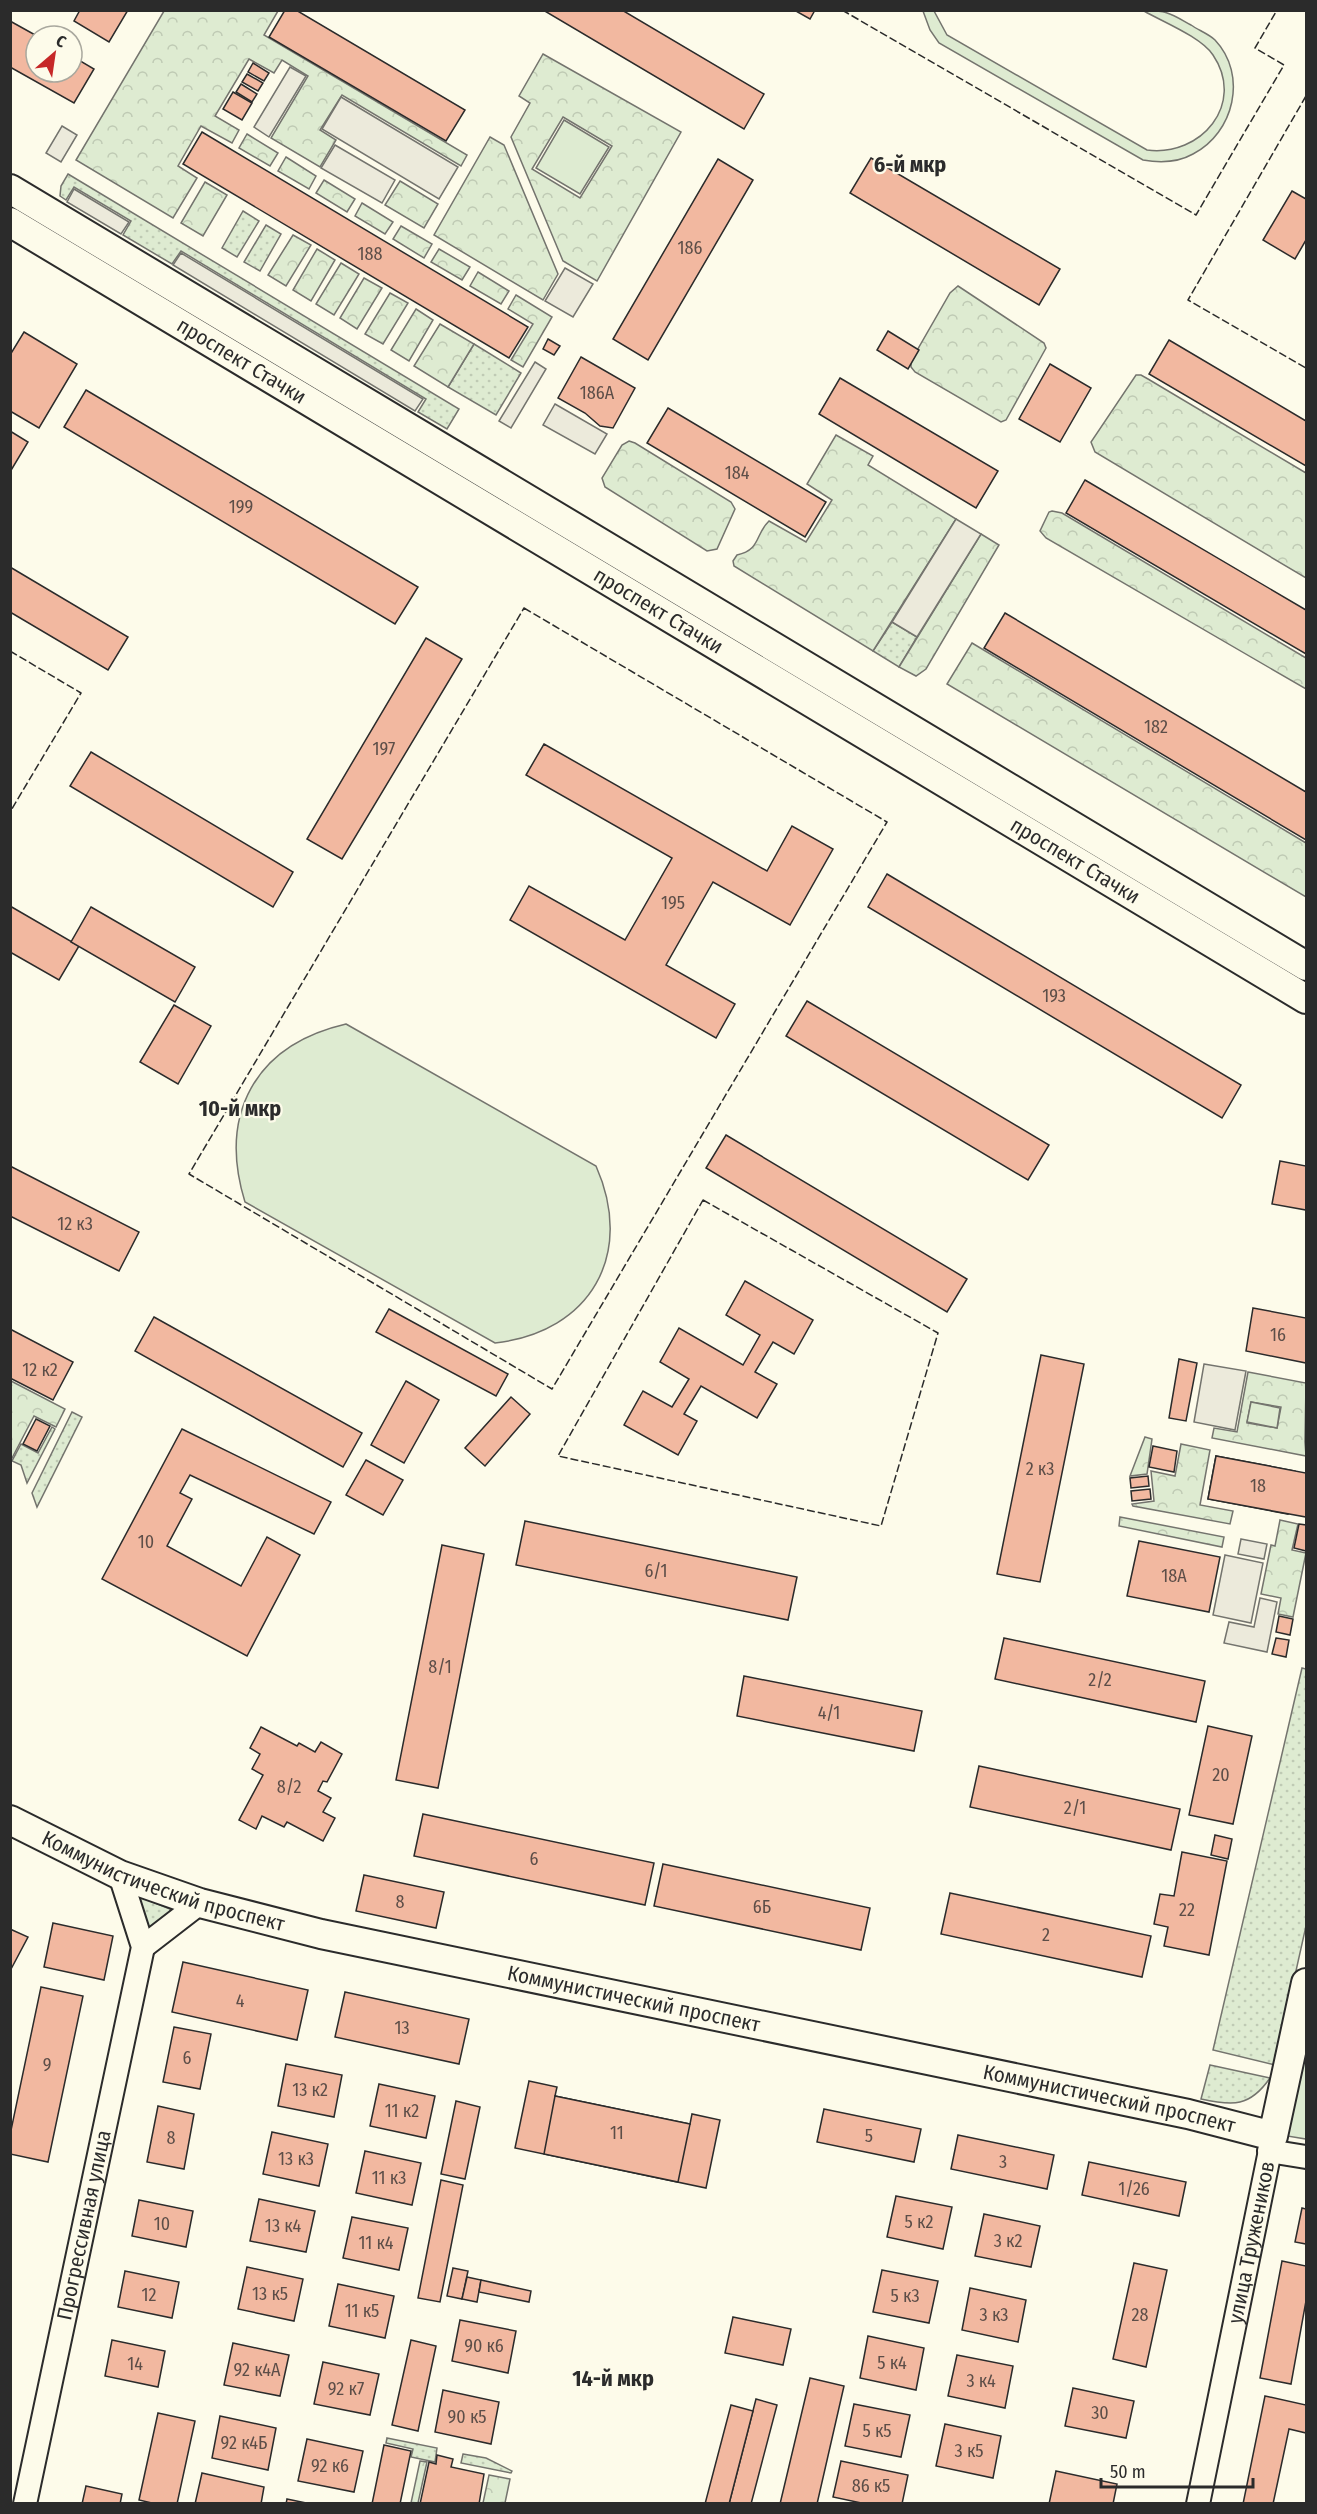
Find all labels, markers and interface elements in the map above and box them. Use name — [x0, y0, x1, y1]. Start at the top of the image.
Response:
north arrow — [24, 24, 84, 84]
text: С — [53, 31, 70, 52]
district label: 6-й мкр — [874, 151, 946, 178]
house number: 186 — [678, 237, 703, 259]
house number: 188 — [357, 243, 383, 265]
street label: проспект Стачки — [172, 312, 311, 410]
house number: 186А — [580, 382, 615, 404]
house number: 184 — [725, 462, 750, 484]
house number: 199 — [229, 496, 253, 518]
street label: проспект Стачки — [589, 562, 728, 660]
house number: 182 — [1144, 716, 1168, 738]
house number: 197 — [373, 738, 395, 760]
street label: проспект Стачки — [1006, 812, 1145, 909]
house number: 195 — [661, 892, 685, 914]
house number: 193 — [1042, 985, 1066, 1007]
district label: 10-й мкр — [199, 1095, 281, 1122]
house number: 12 к3 — [57, 1213, 93, 1235]
house number: 16 — [1270, 1324, 1286, 1346]
house number: 12 к2 — [22, 1359, 58, 1381]
house number: 2 к3 — [1026, 1458, 1054, 1480]
house number: 18 — [1250, 1475, 1266, 1497]
house number: 10 — [138, 1531, 154, 1553]
house number: 6/1 — [645, 1560, 667, 1582]
house number: 18А — [1161, 1565, 1187, 1587]
house number: 8/1 — [428, 1656, 452, 1678]
house number: 2/2 — [1088, 1669, 1112, 1691]
house number: 4/1 — [818, 1702, 840, 1724]
house number: 20 — [1212, 1764, 1230, 1786]
house number: 8/2 — [277, 1776, 301, 1798]
house number: 2/1 — [1064, 1797, 1086, 1819]
street label: Коммунистический проспект — [38, 1825, 288, 1937]
house number: 6 — [530, 1848, 539, 1870]
house number: 8 — [396, 1891, 405, 1913]
house number: 6Б — [753, 1896, 771, 1918]
house number: 22 — [1179, 1899, 1195, 1921]
house number: 2 — [1042, 1924, 1050, 1946]
street label: Коммунистический проспект — [505, 1960, 763, 2038]
house number: 4 — [236, 1990, 245, 2012]
house number: 13 — [394, 2017, 410, 2039]
house number: 6 — [183, 2047, 192, 2069]
house number: 9 — [43, 2054, 51, 2076]
street label: Коммунистический проспект — [981, 2059, 1239, 2139]
house number: 13 к2 — [292, 2079, 328, 2101]
house number: 11 к2 — [385, 2100, 419, 2122]
house number: 11 — [610, 2122, 624, 2144]
house number: 5 — [865, 2125, 873, 2147]
house number: 8 — [167, 2127, 176, 2149]
street label: Прогрессивная улица — [51, 2128, 117, 2323]
house number: 13 к3 — [278, 2148, 314, 2170]
house number: 3 — [999, 2151, 1007, 2173]
street label: улица Тружеников — [1222, 2159, 1281, 2326]
house number: 11 к3 — [372, 2167, 406, 2189]
house number: 1/26 — [1118, 2178, 1150, 2200]
house number: 5 к2 — [905, 2211, 933, 2233]
house number: 10 — [154, 2213, 170, 2235]
house number: 13 к4 — [265, 2215, 301, 2237]
house number: 3 к2 — [994, 2230, 1022, 2252]
house number: 11 к4 — [359, 2232, 394, 2254]
house number: 13 к5 — [252, 2283, 288, 2305]
house number: 12 — [142, 2284, 157, 2306]
house number: 5 к3 — [890, 2285, 920, 2307]
house number: 11 к5 — [345, 2300, 379, 2322]
house number: 3 к3 — [980, 2304, 1008, 2326]
house number: 28 — [1132, 2304, 1148, 2326]
house number: 90 к6 — [464, 2335, 504, 2357]
house number: 5 к4 — [877, 2352, 907, 2374]
house number: 14 — [127, 2353, 143, 2375]
house number: 92 к4А — [234, 2359, 281, 2381]
district label: 14-й мкр — [572, 2365, 654, 2392]
house number: 3 к4 — [966, 2370, 996, 2392]
house number: 92 к7 — [328, 2378, 364, 2400]
house number: 30 — [1091, 2402, 1109, 2424]
house number: 90 к5 — [448, 2406, 486, 2428]
house number: 5 к5 — [862, 2420, 892, 2442]
house number: 92 к4Б — [221, 2432, 267, 2454]
house number: 3 к5 — [955, 2440, 983, 2462]
scale bar — [1101, 2451, 1252, 2489]
house number: 92 к6 — [311, 2455, 349, 2477]
text: 50 m — [1110, 2461, 1146, 2483]
house number: 86 к5 — [852, 2475, 890, 2497]

